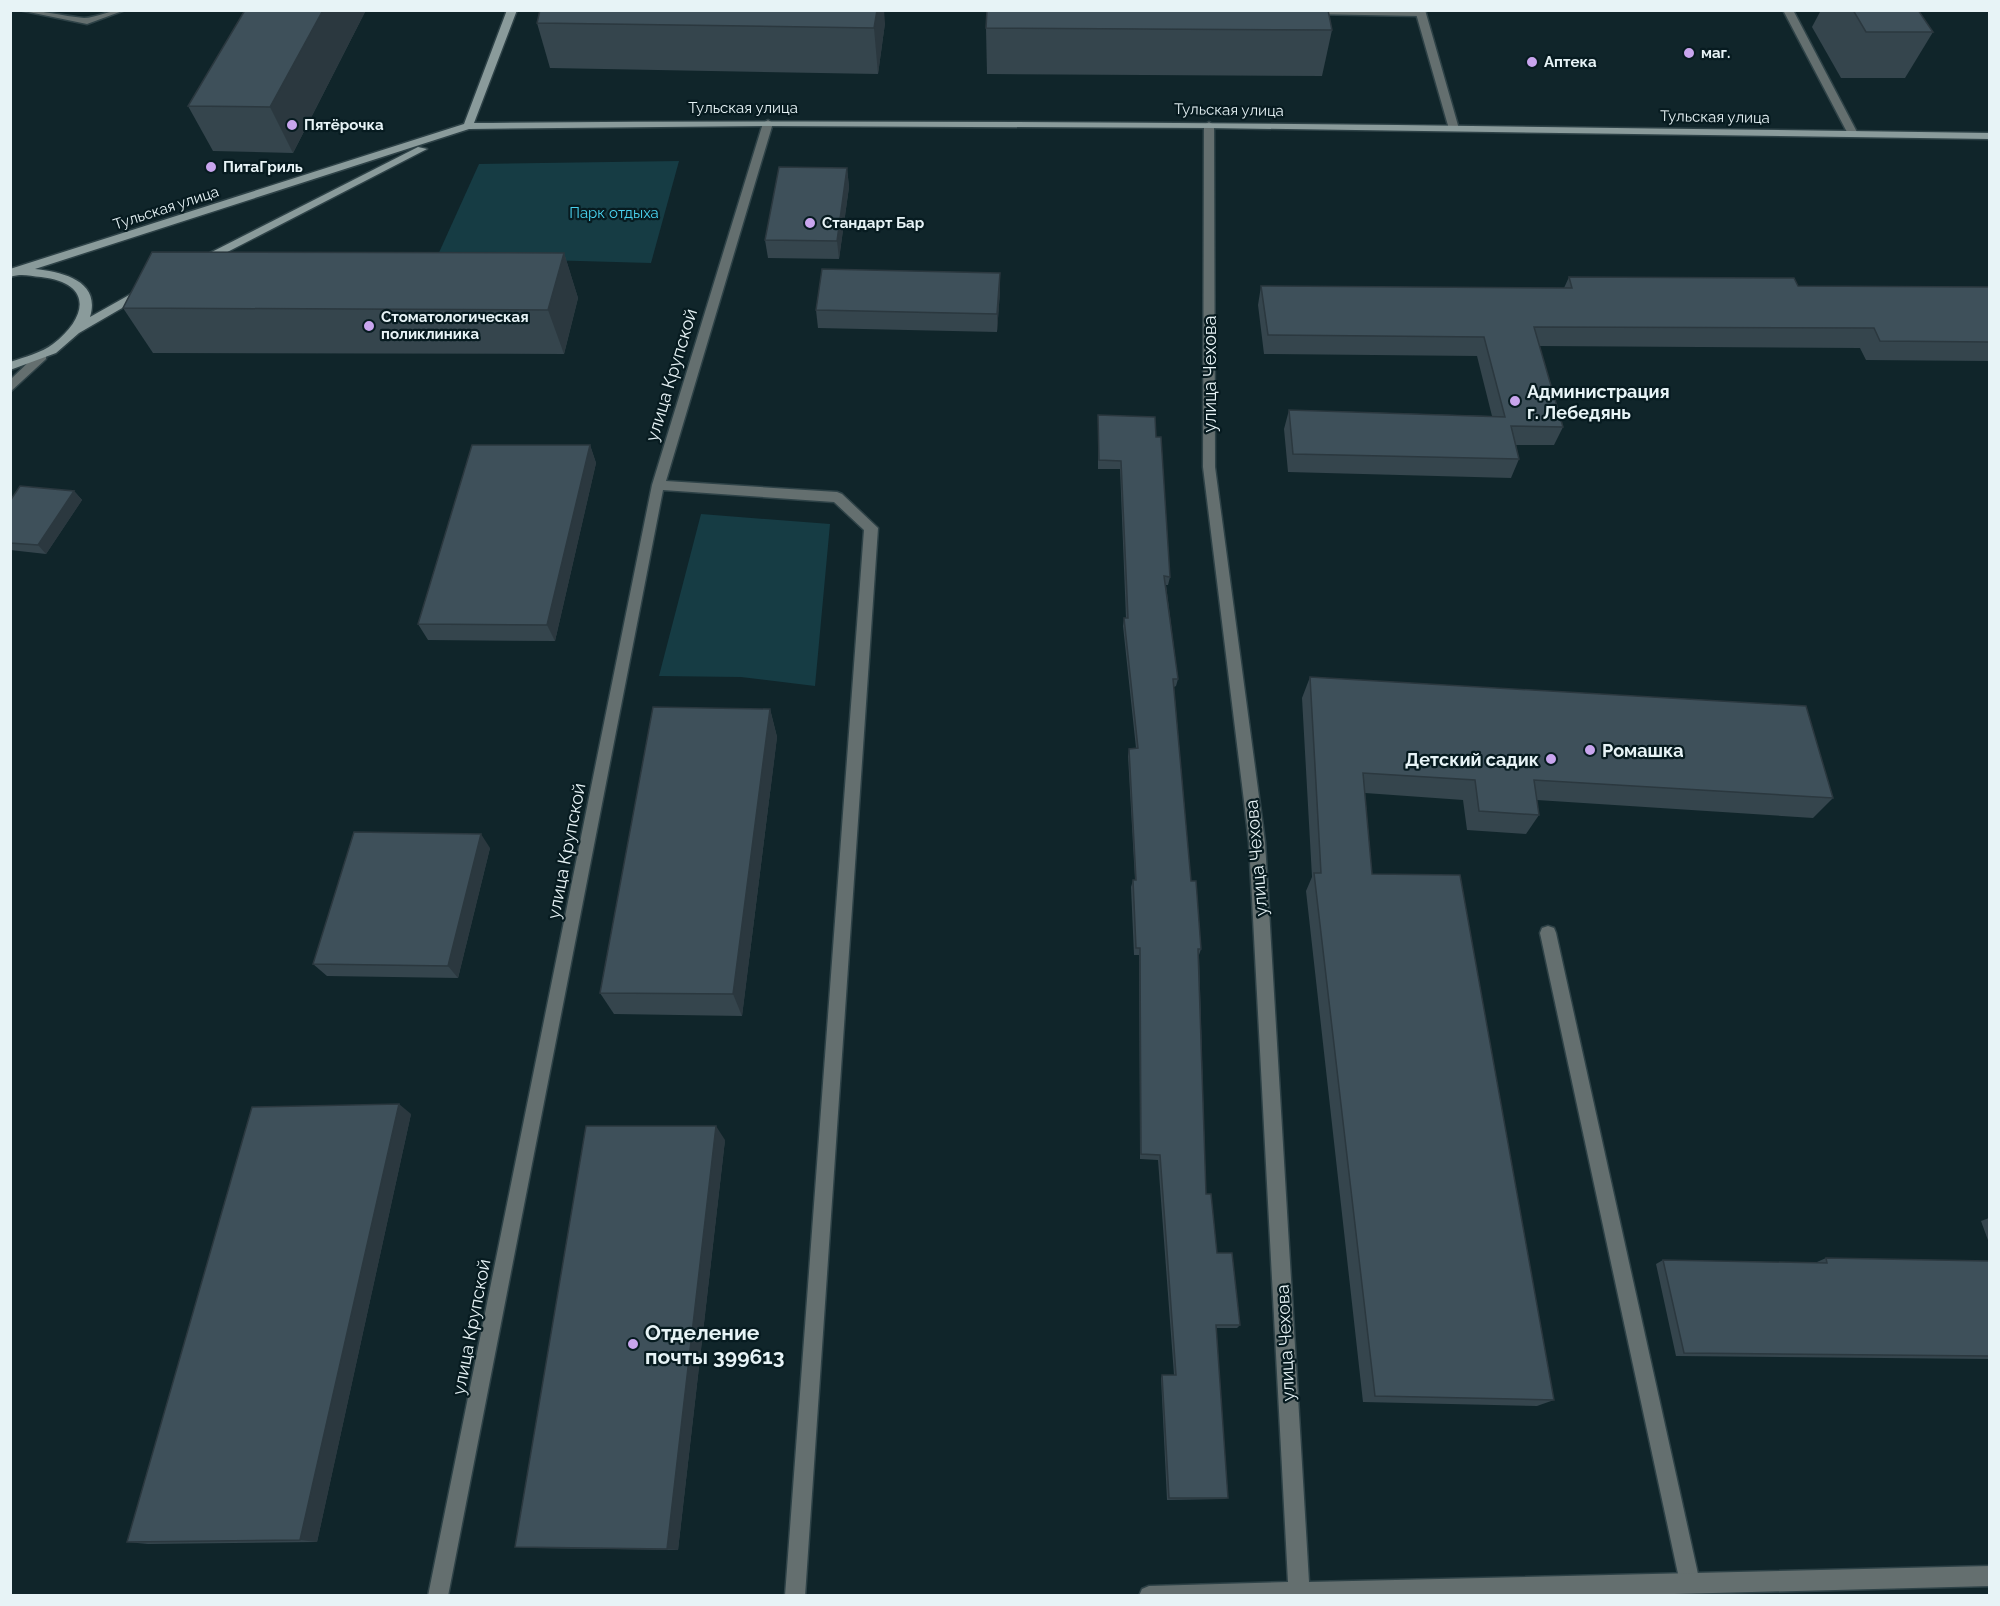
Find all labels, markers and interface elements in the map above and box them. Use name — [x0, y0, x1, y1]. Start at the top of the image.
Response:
place label: маг. — [1701, 44, 1730, 62]
marker: маг. — [1682, 46, 1696, 60]
place label: Аптека — [1544, 53, 1597, 71]
marker: Аптека — [1525, 55, 1539, 69]
street label: Тульская улица — [688, 99, 798, 117]
street label: Тульская улица — [1174, 100, 1284, 120]
street label: Тульская улица — [1660, 107, 1770, 127]
place label: Пятёрочка — [304, 116, 384, 134]
marker: Пятёрочка — [285, 118, 299, 132]
place label: ПитаГриль — [223, 158, 303, 176]
marker: ПитаГриль — [204, 160, 218, 174]
street label: Тульская улица — [111, 182, 221, 234]
park label: Парк отдыха — [569, 204, 659, 222]
place label: Стандарт Бар — [822, 214, 925, 232]
marker: Стандарт Бар — [803, 216, 817, 230]
street label: улица Крупской — [641, 306, 701, 444]
place label: Стоматологическая поликлиника — [381, 308, 529, 343]
street label: улица Чехова — [1199, 316, 1220, 432]
marker: Стоматологическая поликлиника — [362, 319, 376, 333]
place label: Администрация г. Лебедянь — [1527, 381, 1670, 423]
marker: Администрация г. Лебедянь — [1508, 394, 1522, 408]
place label: Ромашка — [1602, 740, 1684, 761]
marker: Ромашка — [1583, 743, 1597, 757]
place label: Детский садик — [1405, 749, 1539, 770]
marker: Детский садик — [1544, 752, 1558, 766]
street label: улица Крупской — [543, 781, 589, 921]
street label: улица Чехова — [1240, 799, 1272, 917]
street label: улица Крупской — [448, 1257, 494, 1397]
street label: улица Чехова — [1271, 1284, 1299, 1402]
place label: Отделение почты 399613 — [645, 1320, 784, 1369]
marker: Отделение почты 399613 — [626, 1337, 640, 1351]

